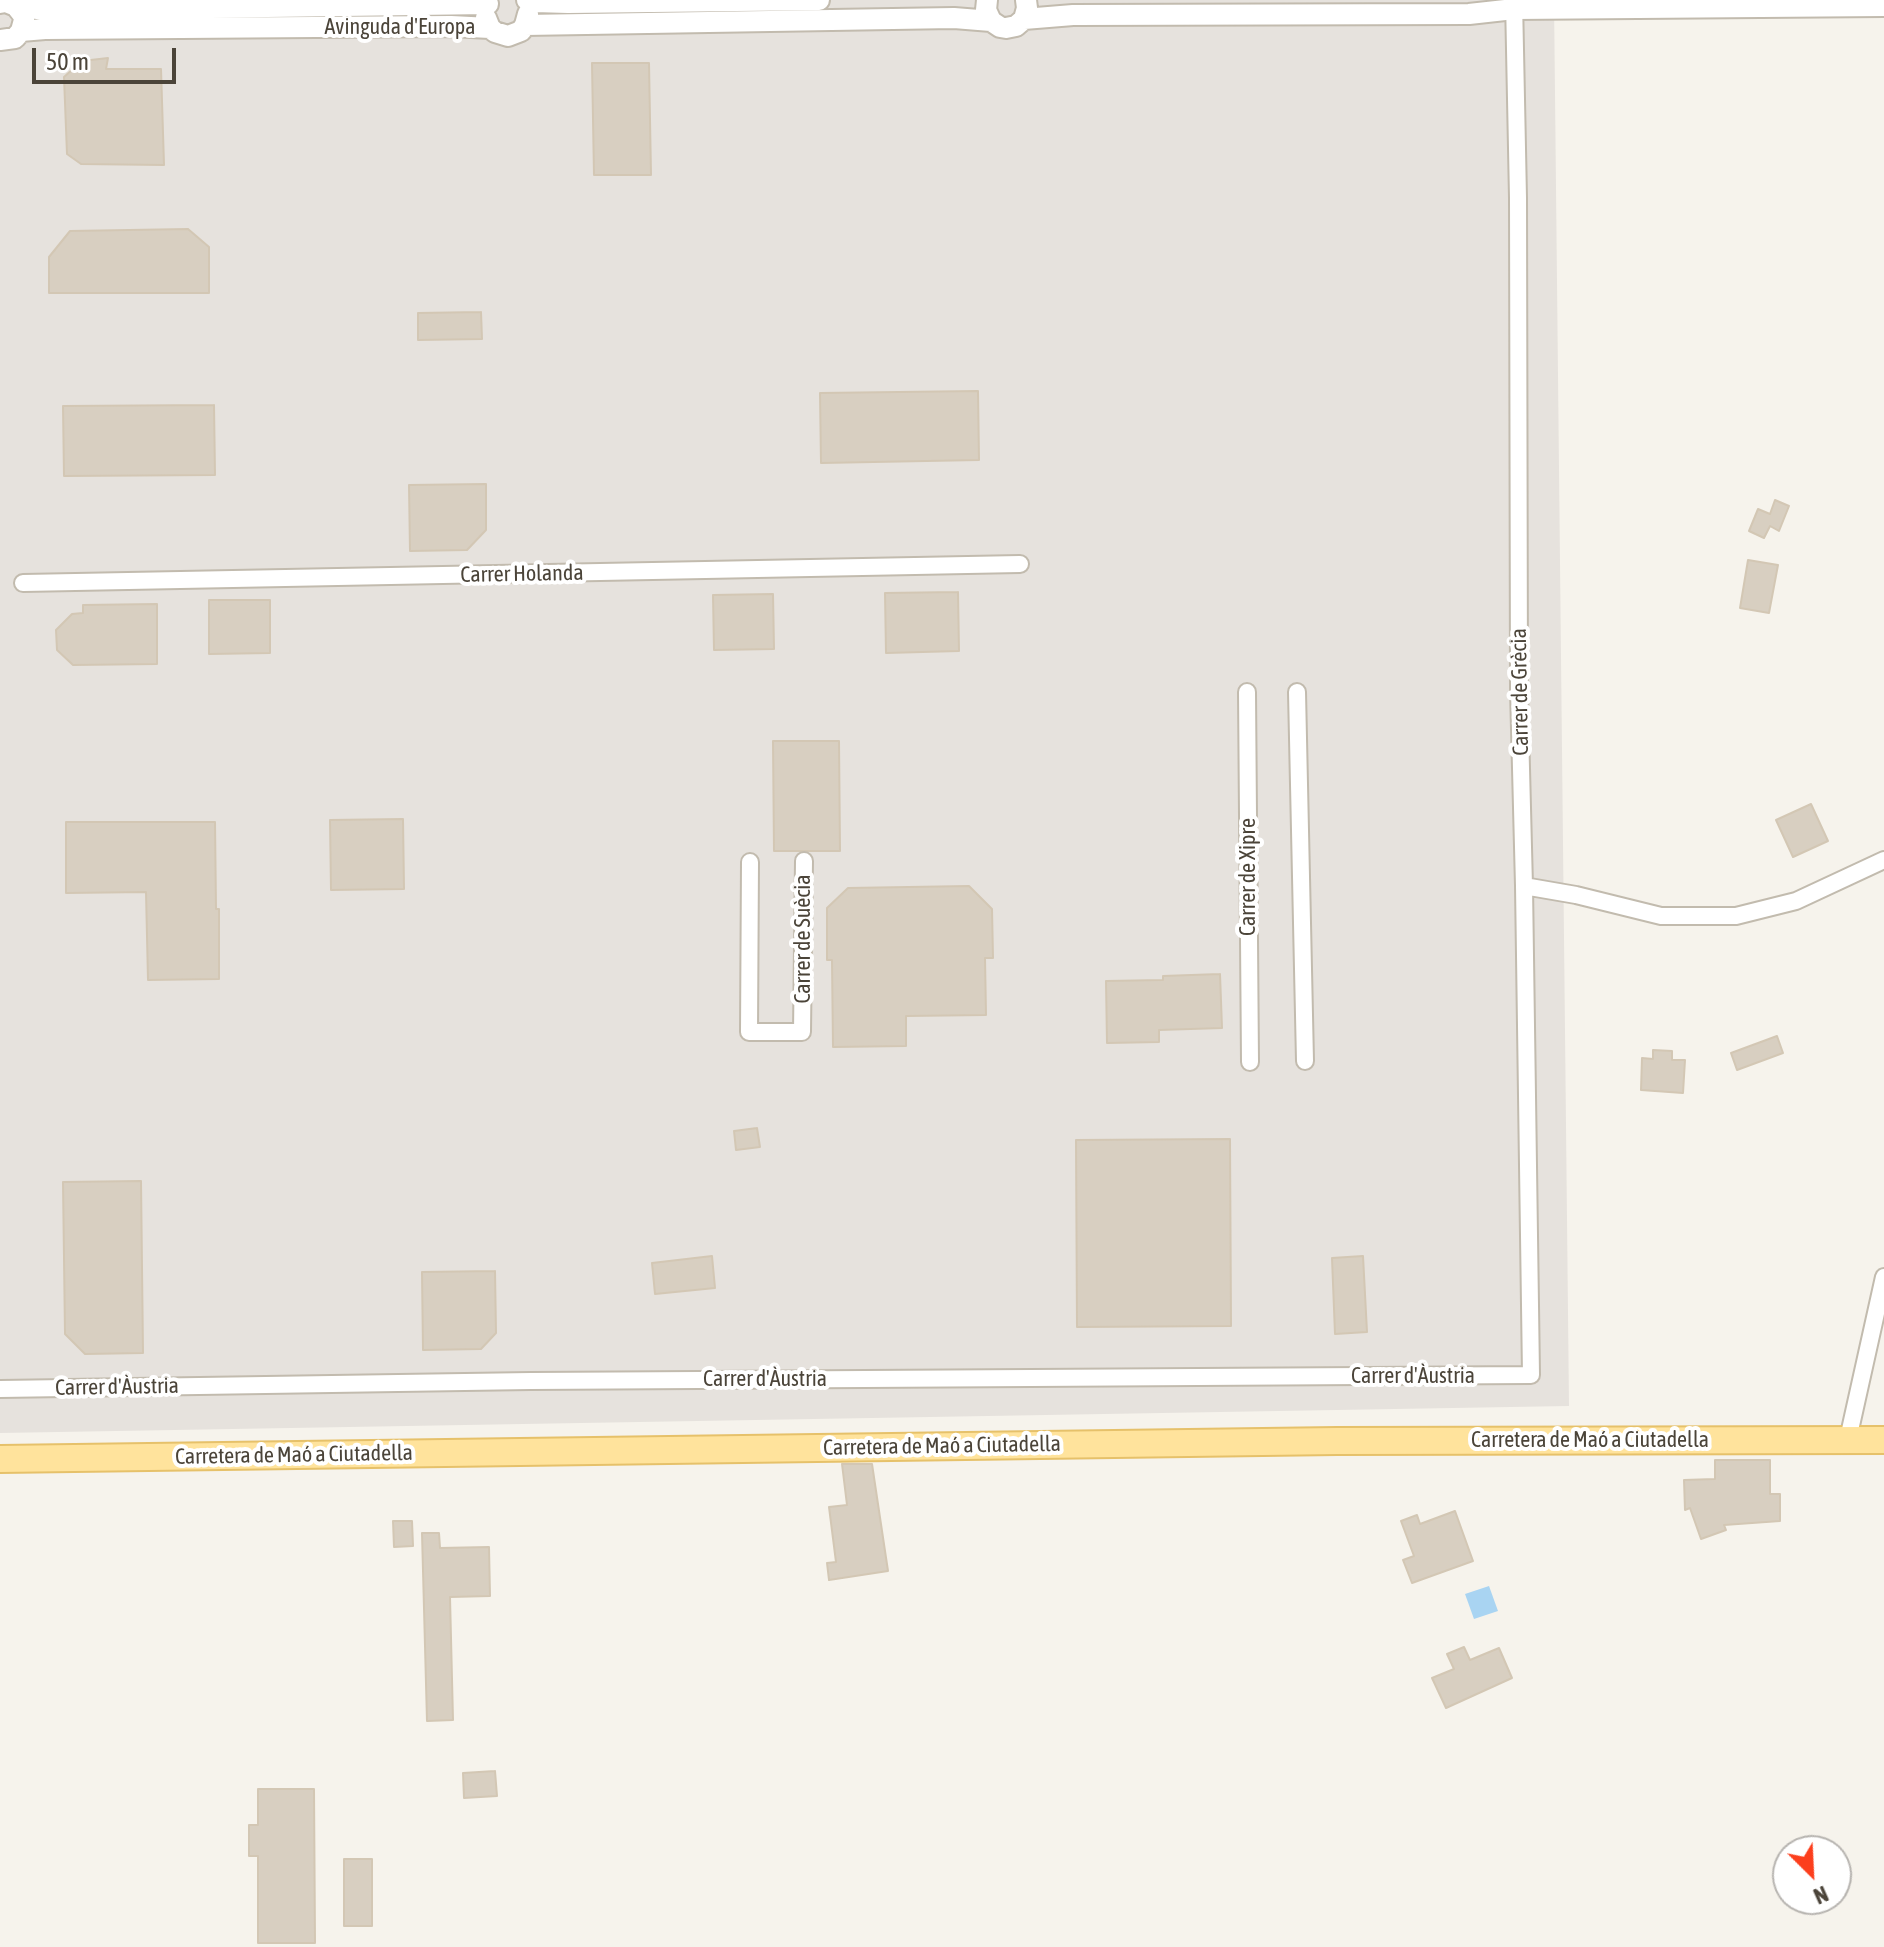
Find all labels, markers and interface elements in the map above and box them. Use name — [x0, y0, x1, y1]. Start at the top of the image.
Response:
street label: Avinguda d'Europa — [325, 14, 475, 40]
scale bar — [36, 32, 180, 82]
text: 50 m — [46, 48, 89, 75]
street label: Carrer Holanda — [460, 560, 584, 588]
street label: Carrer de Grècia — [1506, 628, 1534, 756]
street label: Carrer de Xipre — [1235, 818, 1261, 936]
street label: Carrer de Suècia — [790, 874, 816, 1004]
street label: Carrer d'Àustria — [1351, 1363, 1475, 1389]
street label: Carrer d'Àustria — [703, 1366, 827, 1392]
street label: Carrer d'Àustria — [55, 1373, 179, 1401]
street label: Carretera de Maó a Ciutadella — [1471, 1427, 1709, 1453]
street label: Carretera de Maó a Ciutadella — [823, 1431, 1061, 1461]
street label: Carretera de Maó a Ciutadella — [175, 1440, 413, 1470]
north arrow — [1772, 1835, 1852, 1915]
text: N — [1810, 1881, 1832, 1910]

